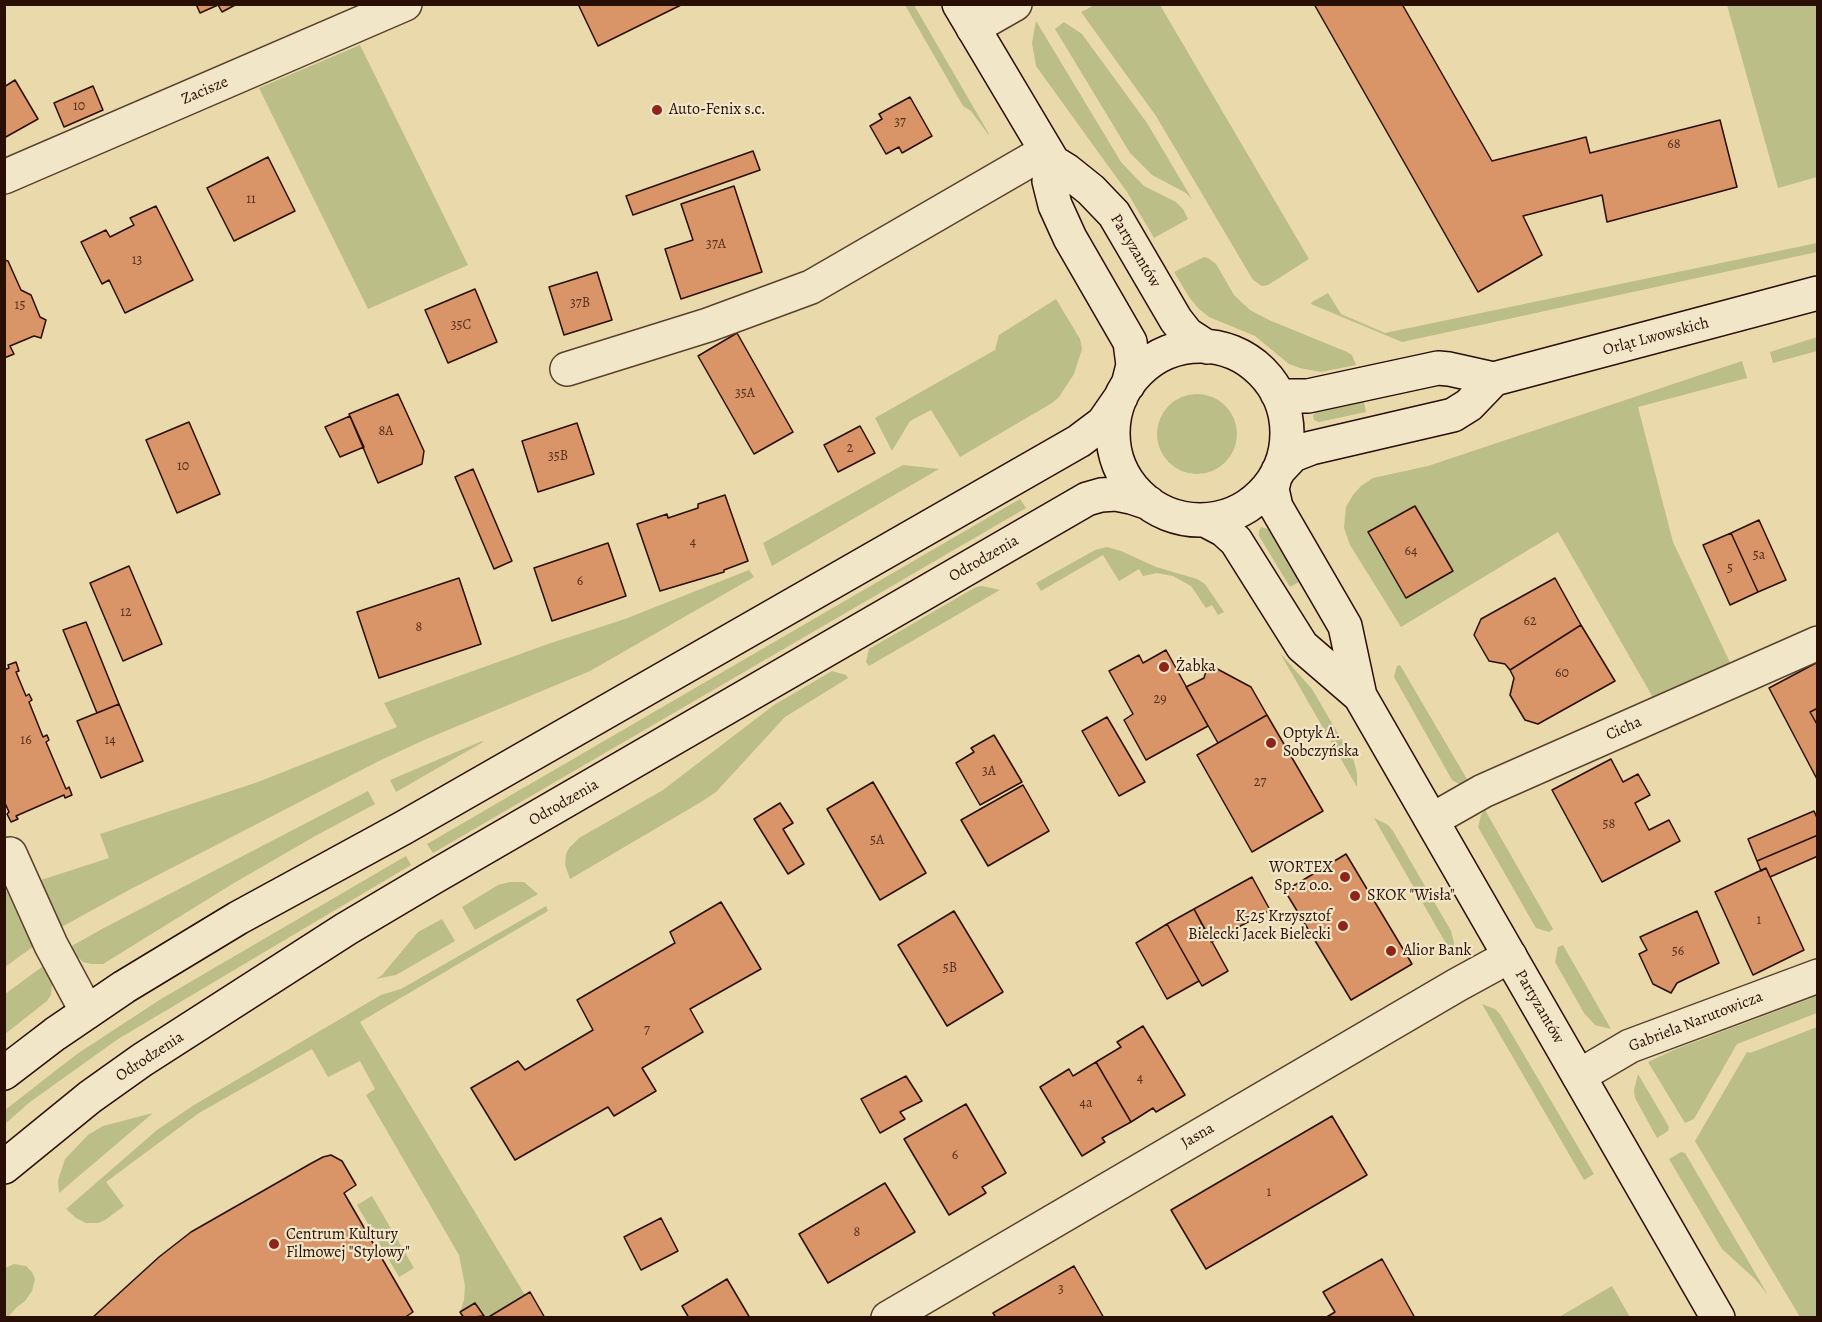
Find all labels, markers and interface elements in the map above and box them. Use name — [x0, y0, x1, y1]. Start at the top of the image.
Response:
street label: Zacisze — [179, 73, 231, 109]
house number: 10 — [73, 99, 85, 115]
place label: Auto-Fenix s.c. — [669, 100, 766, 120]
marker: Auto-Fenix s.c. — [650, 103, 664, 117]
house number: 37 — [894, 115, 906, 131]
house number: 68 — [1667, 137, 1681, 153]
house number: 11 — [246, 192, 256, 208]
street label: Partyzantów — [1106, 211, 1164, 291]
house number: 37A — [706, 237, 726, 253]
house number: 13 — [132, 253, 142, 269]
house number: 37B — [570, 296, 590, 312]
house number: 15 — [15, 298, 25, 314]
street label: Orląt Lwowskich — [1601, 314, 1711, 360]
house number: 35C — [451, 318, 471, 334]
house number: 35A — [735, 386, 755, 402]
house number: 8A — [379, 424, 393, 440]
house number: 2 — [847, 441, 853, 457]
house number: 35B — [548, 449, 568, 465]
house number: 10 — [177, 459, 189, 475]
street label: Odrodzenia — [946, 531, 1022, 587]
house number: 4 — [690, 535, 696, 551]
house number: 64 — [1405, 544, 1417, 560]
house number: 5a — [1753, 548, 1765, 564]
house number: 5 — [1727, 561, 1733, 577]
house number: 6 — [577, 574, 583, 590]
house number: 12 — [120, 605, 132, 621]
house number: 62 — [1523, 614, 1537, 630]
house number: 8 — [416, 620, 422, 636]
place label: Żabka — [1176, 657, 1216, 677]
marker: Żabka — [1157, 660, 1171, 674]
house number: 60 — [1555, 666, 1569, 682]
house number: 29 — [1153, 692, 1167, 708]
street label: Cicha — [1603, 713, 1645, 745]
place label: Optyk A. Sobczyńska — [1283, 724, 1359, 762]
house number: 16 — [20, 733, 32, 749]
house number: 14 — [104, 733, 116, 749]
marker: Optyk A. Sobczyńska — [1264, 736, 1278, 750]
house number: 3A — [982, 764, 996, 780]
street label: Odrodzenia — [526, 775, 602, 831]
house number: 27 — [1254, 775, 1266, 791]
house number: 58 — [1603, 817, 1615, 833]
house number: 5A — [870, 833, 884, 849]
place label: WORTEX Sp. z o.o. — [1269, 858, 1333, 896]
marker: WORTEX Sp. z o.o. — [1338, 870, 1352, 884]
place label: SKOK "Wisła" — [1367, 886, 1455, 906]
marker: SKOK "Wisła" — [1348, 889, 1362, 903]
place label: K-25 Krzysztof Bielecki Jacek Bielecki — [1188, 907, 1331, 945]
house number: 1 — [1757, 913, 1761, 929]
marker: K-25 Krzysztof Bielecki Jacek Bielecki — [1336, 919, 1350, 933]
place label: Alior Bank — [1403, 941, 1471, 961]
marker: Alior Bank — [1384, 944, 1398, 958]
house number: 56 — [1672, 944, 1684, 960]
house number: 5B — [943, 961, 957, 977]
street label: Partyzantów — [1510, 967, 1568, 1047]
street label: Gabriela Narutowicza — [1626, 988, 1766, 1056]
house number: 7 — [644, 1023, 650, 1039]
street label: Odrodzenia — [112, 1028, 188, 1086]
house number: 4 — [1137, 1071, 1143, 1087]
house number: 4a — [1080, 1096, 1092, 1112]
street label: Jasna — [1178, 1119, 1218, 1153]
house number: 6 — [952, 1148, 958, 1164]
house number: 1 — [1267, 1185, 1271, 1201]
place label: Centrum Kultury Filmowej "Stylowy" — [286, 1225, 410, 1263]
house number: 8 — [854, 1225, 860, 1241]
marker: Centrum Kultury Filmowej "Stylowy" — [267, 1237, 281, 1251]
house number: 3 — [1058, 1282, 1064, 1298]

